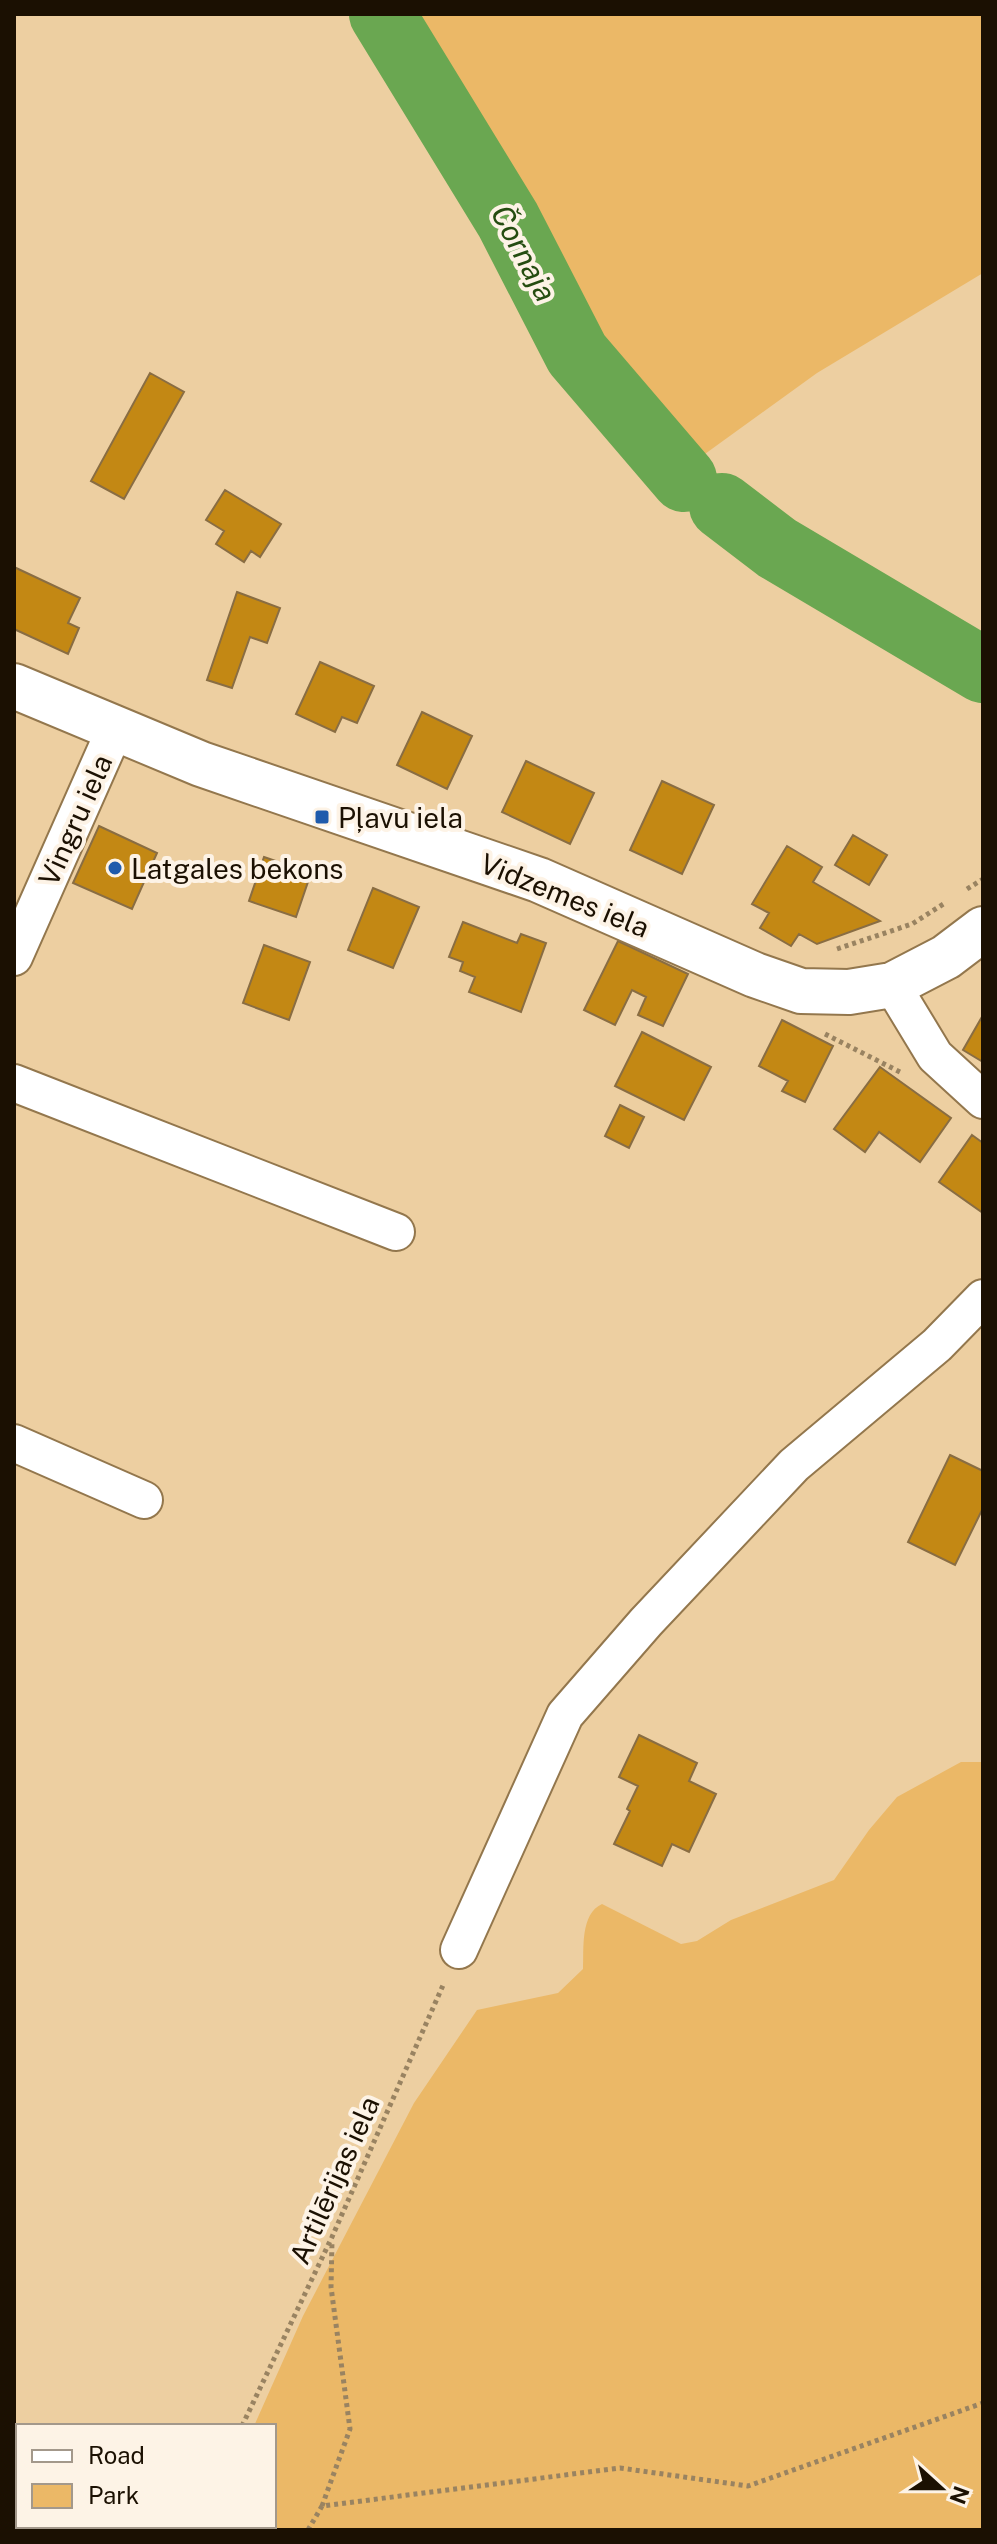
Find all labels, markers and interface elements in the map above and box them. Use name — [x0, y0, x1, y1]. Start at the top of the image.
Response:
water label: Čornaja — [484, 199, 564, 307]
street label: Vingru iela — [31, 749, 119, 891]
place label: Pļavu iela — [338, 801, 463, 834]
marker: Pļavu iela — [313, 808, 331, 826]
street label: Vidzemes iela — [476, 846, 654, 944]
place label: Latgales bekons — [131, 852, 343, 885]
marker: Latgales bekons — [106, 859, 124, 877]
street label: Artilērijas iela — [282, 2091, 386, 2269]
legend — [16, 2424, 276, 2528]
text: Road — [88, 2441, 145, 2469]
north arrow — [901, 2448, 981, 2528]
text: Park — [88, 2481, 139, 2509]
text: N — [944, 2482, 975, 2508]

